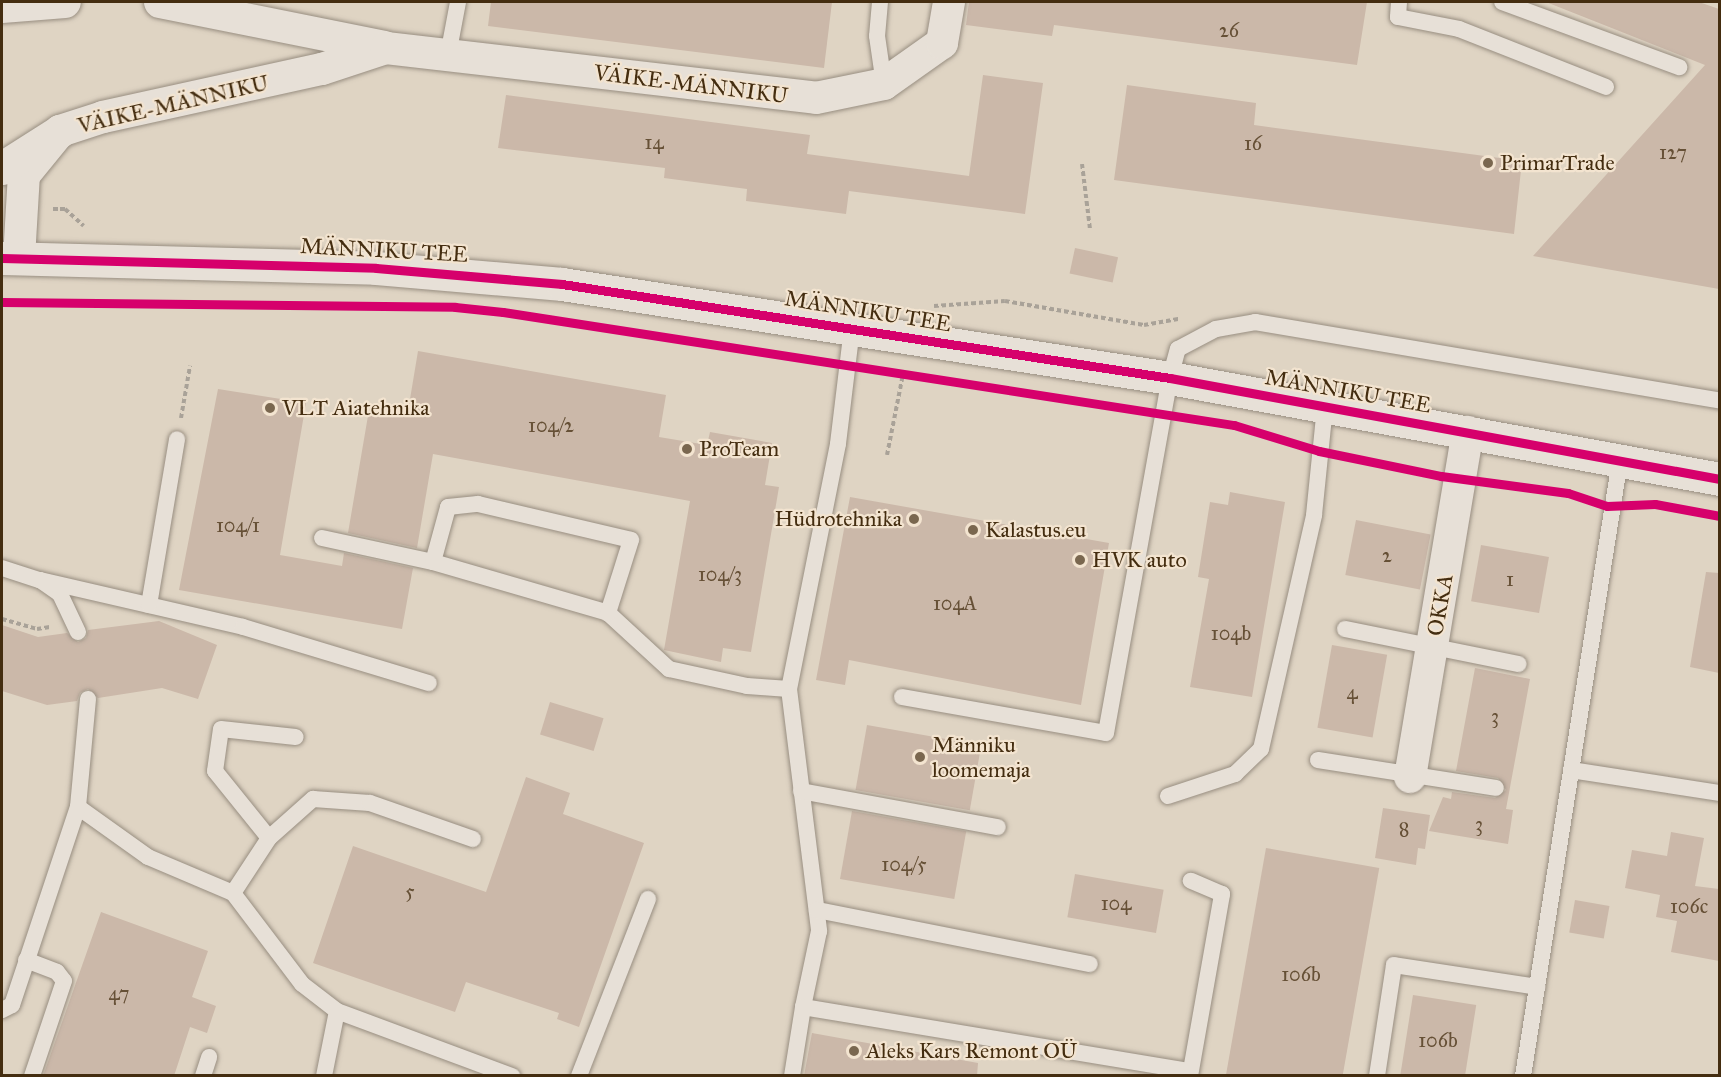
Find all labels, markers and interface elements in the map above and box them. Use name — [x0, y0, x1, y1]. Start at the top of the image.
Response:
house number: 26 — [1219, 18, 1239, 42]
street label: VÄIKE-MÄNNIKU — [592, 59, 790, 109]
street label: VÄIKE-MÄNNIKU — [75, 69, 271, 139]
house number: 14 — [644, 130, 664, 154]
house number: 16 — [1244, 131, 1262, 155]
house number: 127 — [1659, 140, 1687, 164]
place label: PrimarTrade — [1500, 150, 1615, 176]
marker: PrimarTrade — [1481, 156, 1495, 170]
street label: MÄNNIKU TEE — [299, 232, 469, 268]
street label: MÄNNIKU TEE — [783, 285, 953, 337]
street label: MÄNNIKU TEE — [1263, 363, 1433, 419]
place label: VLT Aiatehnika — [282, 395, 429, 421]
marker: VLT Aiatehnika — [263, 401, 277, 415]
house number: 104/2 — [528, 413, 574, 437]
place label: ProTeam — [699, 436, 779, 462]
marker: ProTeam — [680, 442, 694, 456]
place label: Hüdrotehnika — [774, 506, 902, 532]
marker: Hüdrotehnika — [907, 512, 921, 526]
house number: 104/1 — [216, 513, 260, 537]
place label: Kalastus.eu — [985, 517, 1086, 543]
marker: Kalastus.eu — [966, 523, 980, 537]
house number: 2 — [1382, 543, 1392, 567]
place label: HVK auto — [1092, 547, 1187, 573]
marker: HVK auto — [1073, 553, 1087, 567]
house number: 104/3 — [698, 562, 742, 586]
house number: 1 — [1506, 567, 1514, 591]
street label: OKKA — [1422, 572, 1458, 638]
house number: 104A — [933, 591, 977, 615]
house number: 104b — [1211, 621, 1251, 645]
house number: 4 — [1346, 680, 1358, 704]
house number: 3 — [1491, 704, 1499, 728]
place label: Männiku loomemaja — [932, 731, 1030, 782]
marker: Männiku loomemaja — [913, 750, 927, 764]
house number: 3 — [1475, 812, 1483, 836]
house number: 8 — [1399, 817, 1409, 841]
house number: 104/5 — [881, 852, 927, 876]
house number: 5 — [405, 879, 415, 903]
house number: 104 — [1101, 891, 1131, 915]
house number: 106c — [1670, 894, 1708, 918]
house number: 106b — [1281, 962, 1321, 986]
house number: 47 — [109, 981, 129, 1005]
house number: 106b — [1418, 1028, 1458, 1052]
place label: Aleks Kars Remont OÜ — [866, 1038, 1077, 1064]
marker: Aleks Kars Remont OÜ — [847, 1044, 861, 1058]

